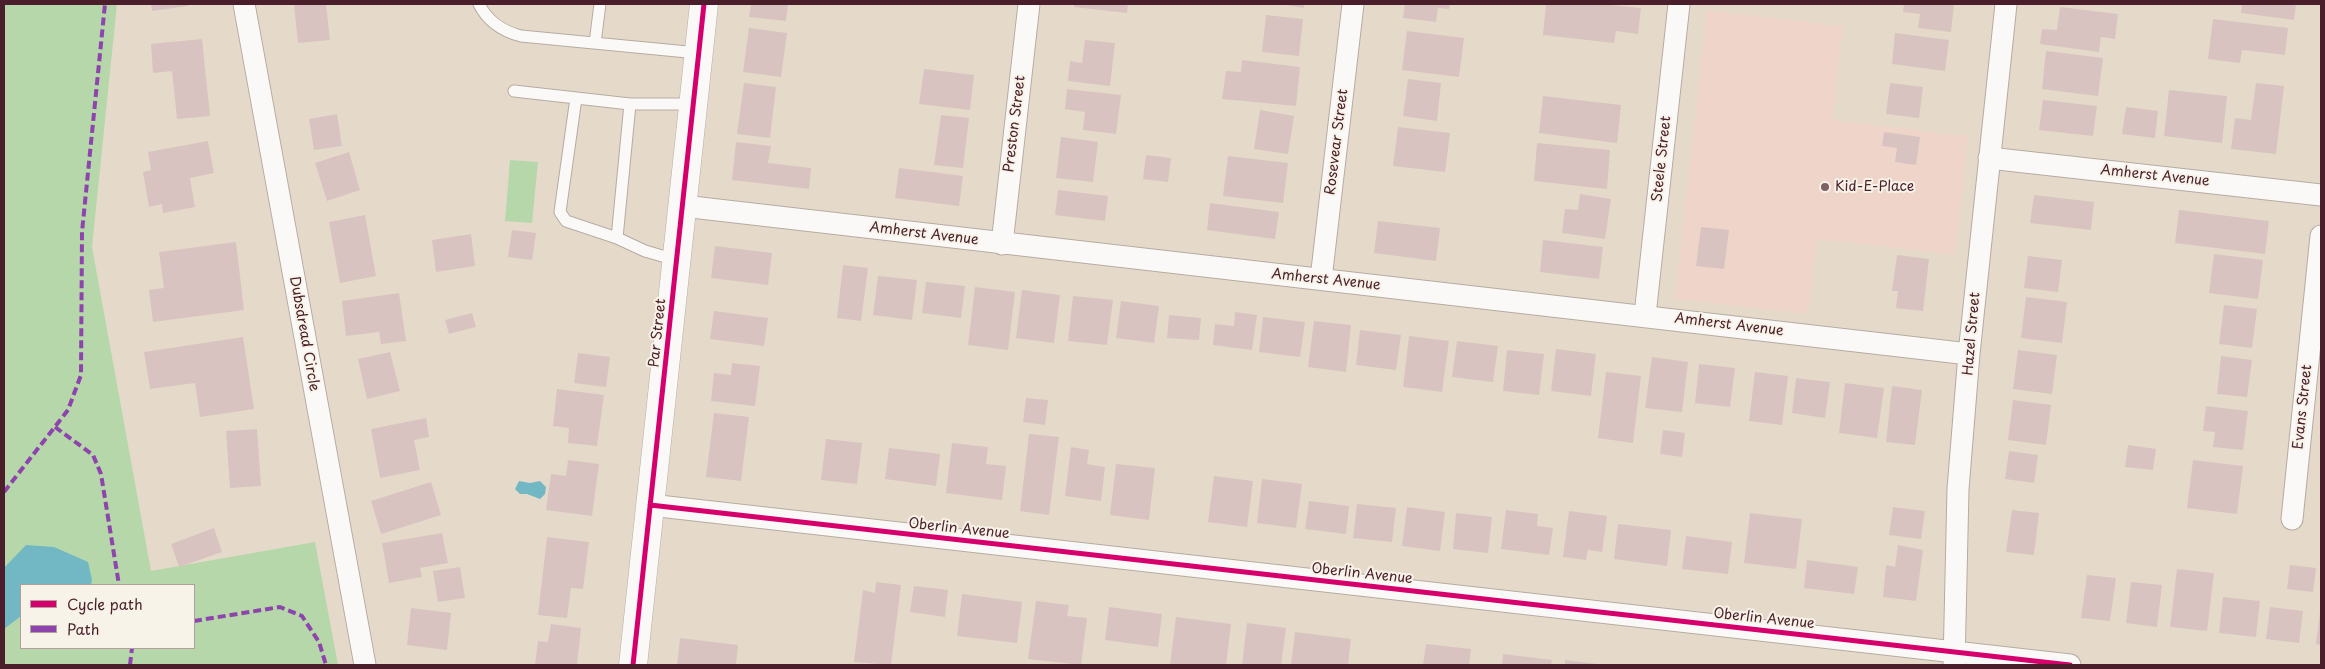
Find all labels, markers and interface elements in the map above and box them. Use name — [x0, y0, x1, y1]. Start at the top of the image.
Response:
street label: Preston Street — [1001, 75, 1029, 173]
street label: Rosevear Street — [1322, 88, 1352, 196]
street label: Steele Street — [1649, 115, 1675, 203]
street label: Amherst Avenue — [2100, 162, 2210, 190]
place label: Kid-E-Place — [1835, 179, 1914, 195]
marker: Kid-E-Place — [1819, 181, 1831, 193]
street label: Amherst Avenue — [869, 219, 979, 249]
street label: Amherst Avenue — [1271, 266, 1381, 294]
street label: Dubsdread Circle — [286, 275, 322, 393]
street label: Hazel Street — [1960, 292, 1984, 376]
street label: Par Street — [646, 298, 670, 368]
street label: Amherst Avenue — [1674, 310, 1784, 340]
street label: Evans Street — [2290, 364, 2316, 450]
street label: Oberlin Avenue — [908, 515, 1010, 543]
street label: Oberlin Avenue — [1311, 560, 1413, 588]
legend — [20, 584, 195, 649]
text: Cycle path — [67, 592, 143, 615]
street label: Oberlin Avenue — [1713, 605, 1815, 633]
text: Path — [67, 617, 99, 640]

